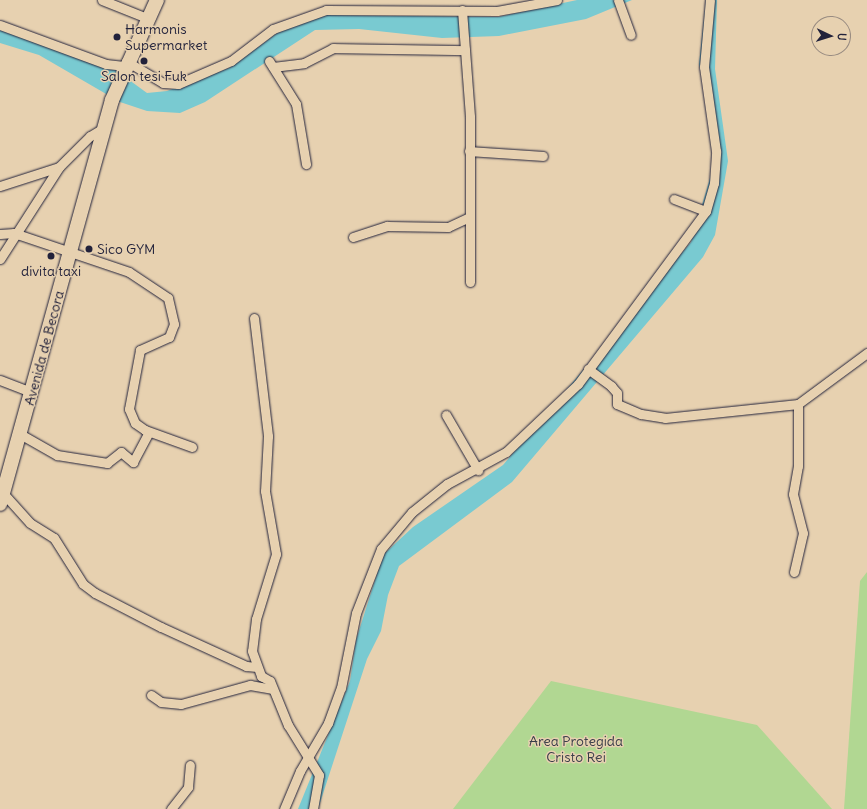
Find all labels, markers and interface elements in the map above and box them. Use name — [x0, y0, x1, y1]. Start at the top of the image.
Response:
north arrow — [811, 16, 851, 56]
place label: Harmonis Supermarket — [125, 21, 207, 54]
marker: Harmonis Supermarket — [112, 32, 122, 42]
text: U — [835, 33, 849, 41]
marker: Salon tesi Fuk — [139, 56, 149, 66]
place label: Salon tesi Fuk — [101, 68, 187, 84]
place label: Sico GYM — [97, 241, 155, 257]
marker: Sico GYM — [84, 244, 94, 254]
marker: divita taxi — [46, 251, 56, 261]
place label: divita taxi — [21, 263, 81, 279]
street label: Avenida de Becora — [21, 289, 67, 407]
park label: Area Protegida Cristo Rei — [529, 733, 623, 766]

